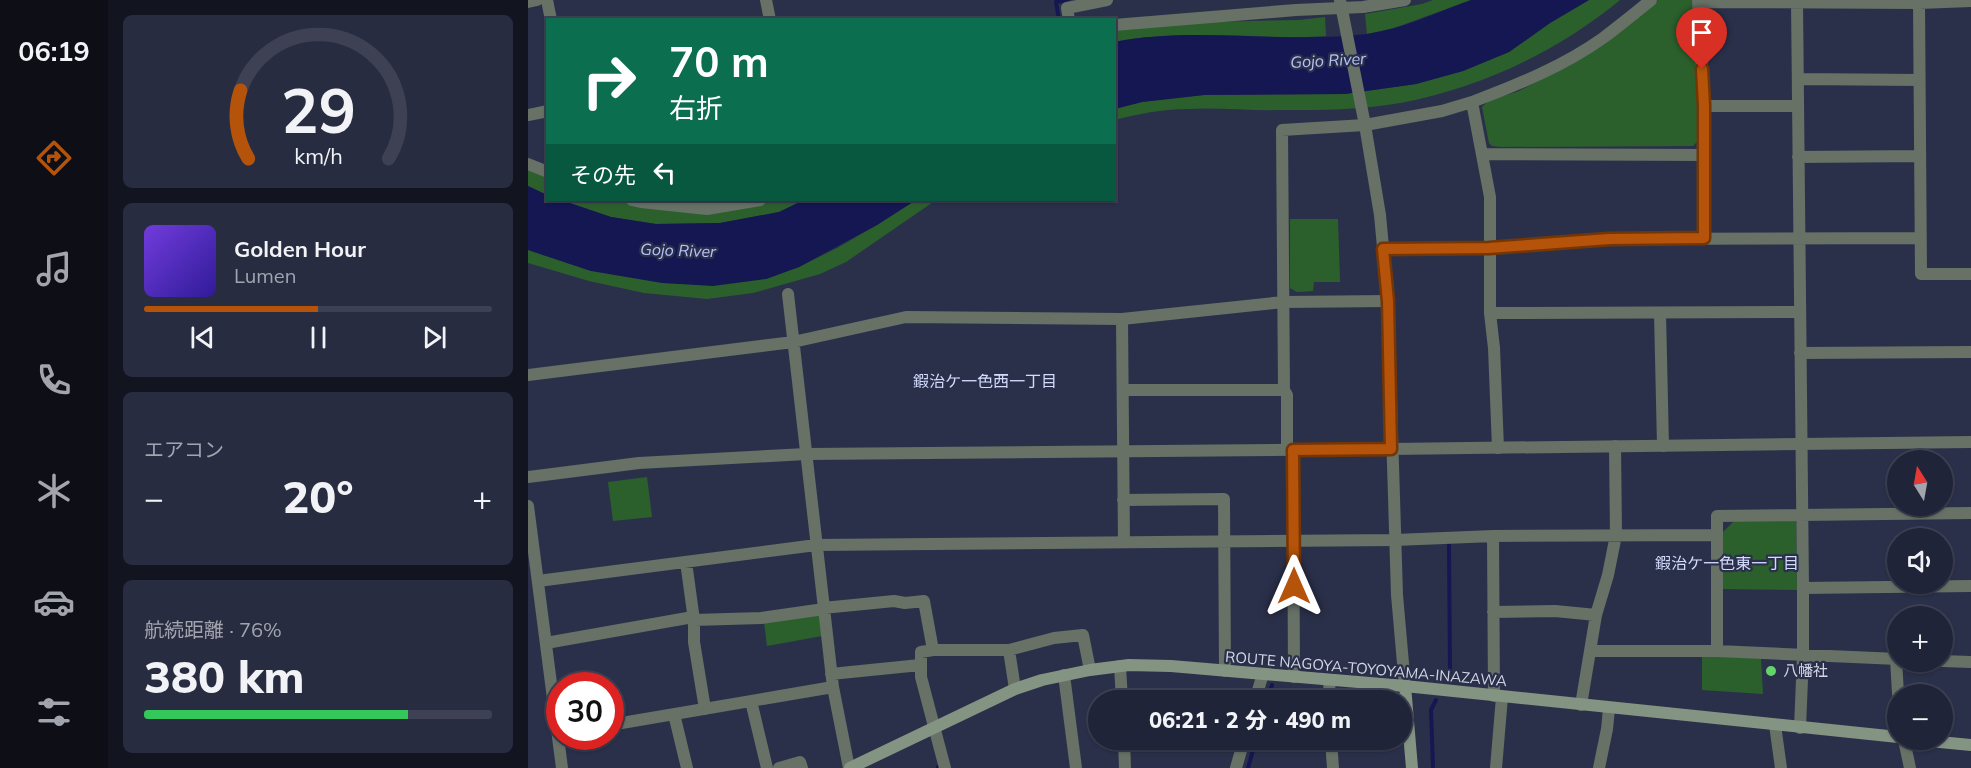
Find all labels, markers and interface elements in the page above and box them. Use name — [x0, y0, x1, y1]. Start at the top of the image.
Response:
pin — [1676, 7, 1727, 69]
icon: arrive — [1685, 16, 1718, 49]
text: 06:19 — [18, 34, 90, 68]
text: 70 m — [669, 35, 769, 88]
icon: right — [570, 42, 648, 120]
water label: Gojo River — [1290, 48, 1368, 72]
text: 29 — [281, 70, 355, 149]
text: 右折 — [669, 91, 723, 125]
icon: directions — [33, 137, 75, 179]
text: km/h — [294, 142, 342, 169]
icon: left — [648, 156, 681, 189]
text: その先 — [570, 161, 636, 189]
text: Golden Hour — [234, 235, 366, 263]
water label: Gojo River — [640, 239, 717, 261]
icon: music — [33, 248, 75, 290]
text: Lumen — [234, 263, 296, 288]
icon: previous — [186, 321, 219, 354]
icon: pause — [302, 321, 335, 354]
icon: next — [418, 321, 451, 354]
icon: phone — [33, 359, 75, 401]
district label: 鍜治ケ一色西一丁目 — [913, 371, 1057, 391]
text: エアコン — [144, 437, 224, 462]
north arrow — [1887, 450, 1953, 516]
map controls — [1887, 450, 1953, 750]
text: 20° — [282, 468, 354, 524]
icon: climate — [33, 470, 75, 512]
text: − — [144, 477, 164, 518]
text: + — [472, 477, 492, 518]
button: sound — [1887, 528, 1953, 594]
district label: 鍜治ケ一色東一丁目 — [1655, 553, 1799, 573]
position arrow — [1262, 554, 1326, 618]
icon: car — [33, 581, 75, 623]
button: + — [1887, 606, 1953, 672]
text: 航続距離 · 76% — [144, 617, 282, 642]
street label: ROUTE NAGOYA-TOYOYAMA-INAZAWA — [1224, 647, 1508, 690]
text: 380 km — [144, 648, 305, 704]
place label: 八幡社 — [1783, 661, 1828, 680]
marker: 八幡社 — [1764, 664, 1778, 678]
speed limit sign: 30 — [546, 672, 624, 750]
button: − — [1887, 684, 1953, 750]
icon: filters — [33, 691, 75, 733]
text: 06:21 · 2 分 · 490 m — [1149, 706, 1351, 734]

